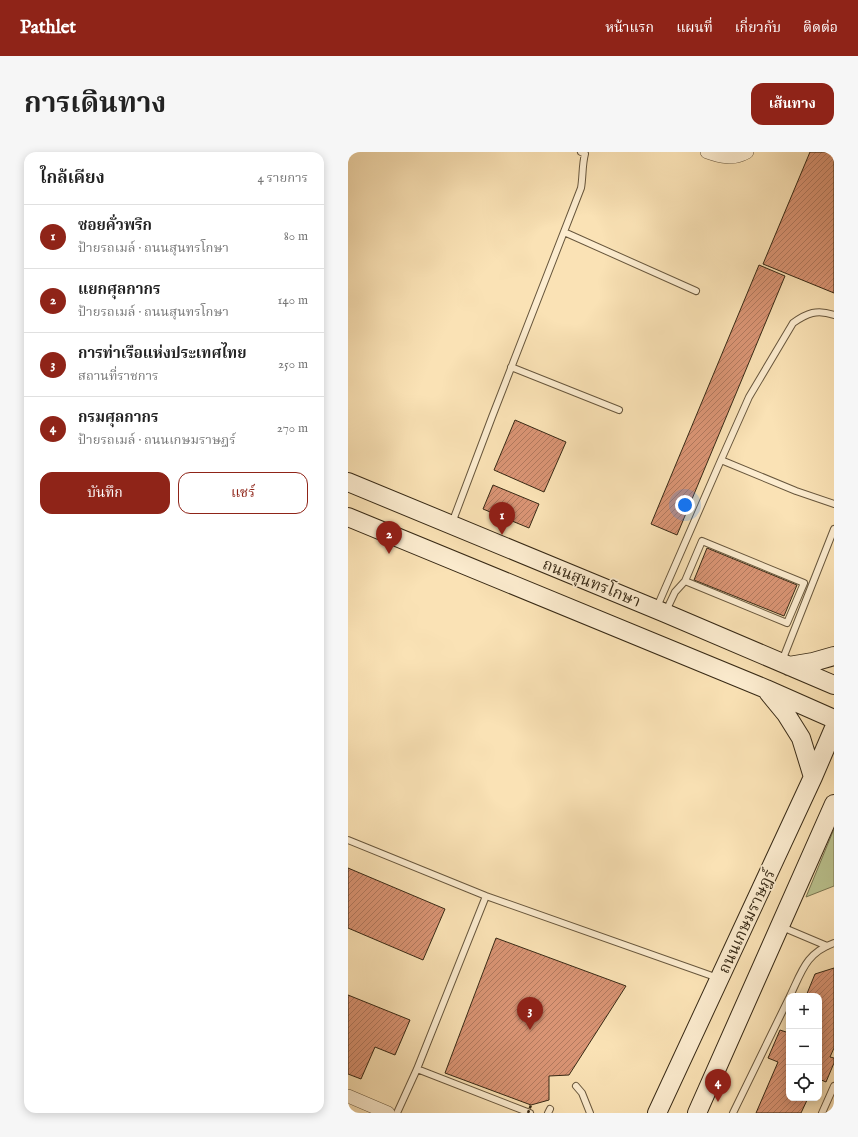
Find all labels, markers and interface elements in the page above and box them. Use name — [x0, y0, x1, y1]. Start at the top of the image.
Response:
text: Pathlet — [20, 16, 76, 40]
text: หน้าแรก — [605, 19, 654, 37]
text: แผนที่ — [676, 19, 713, 37]
text: เกี่ยวกับ — [735, 19, 781, 37]
text: ติดต่อ — [803, 19, 838, 37]
button: เส้นทาง — [751, 83, 834, 125]
text: การเดินทาง — [24, 87, 166, 122]
text: ใกล้เคียง — [40, 168, 105, 189]
text: 4 รายการ — [257, 170, 308, 187]
text: ซอยคั่วพริก — [78, 216, 152, 235]
text: 1 — [51, 228, 55, 245]
text: 80 m — [284, 228, 308, 245]
text: ป้ายรถเมล์ · ถนนสุนทรโกษา — [78, 240, 229, 257]
text: แยกศุลกากร — [78, 280, 161, 299]
text: 2 — [50, 292, 56, 309]
text: 140 m — [278, 292, 308, 309]
text: ป้ายรถเมล์ · ถนนสุนทรโกษา — [78, 304, 229, 321]
text: การท่าเรือแห่งประเทศไทย — [78, 344, 246, 363]
text: 3 — [51, 356, 55, 373]
text: 250 m — [278, 356, 308, 373]
text: สถานที่ราชการ — [78, 368, 159, 385]
text: กรมศุลกากร — [78, 408, 159, 427]
text: 4 — [50, 420, 56, 437]
text: 270 m — [277, 420, 308, 437]
text: ป้ายรถเมล์ · ถนนเกษมราษฎร์ — [78, 432, 236, 449]
button: บันทึก — [40, 472, 170, 514]
button: แชร์ — [178, 472, 308, 514]
your location — [675, 495, 695, 515]
pin: 1 — [489, 502, 515, 535]
pin: 2 — [376, 521, 402, 554]
street label: ถนนสุนทรโกษา — [539, 553, 644, 613]
street label: ถนนเกษมราษฎร์ — [714, 865, 781, 977]
map controls — [786, 993, 822, 1101]
button: + — [786, 993, 822, 1029]
pin: 3 — [517, 997, 543, 1030]
button: − — [786, 1029, 822, 1065]
button: locate — [786, 1065, 822, 1101]
pin: 4 — [705, 1069, 731, 1102]

